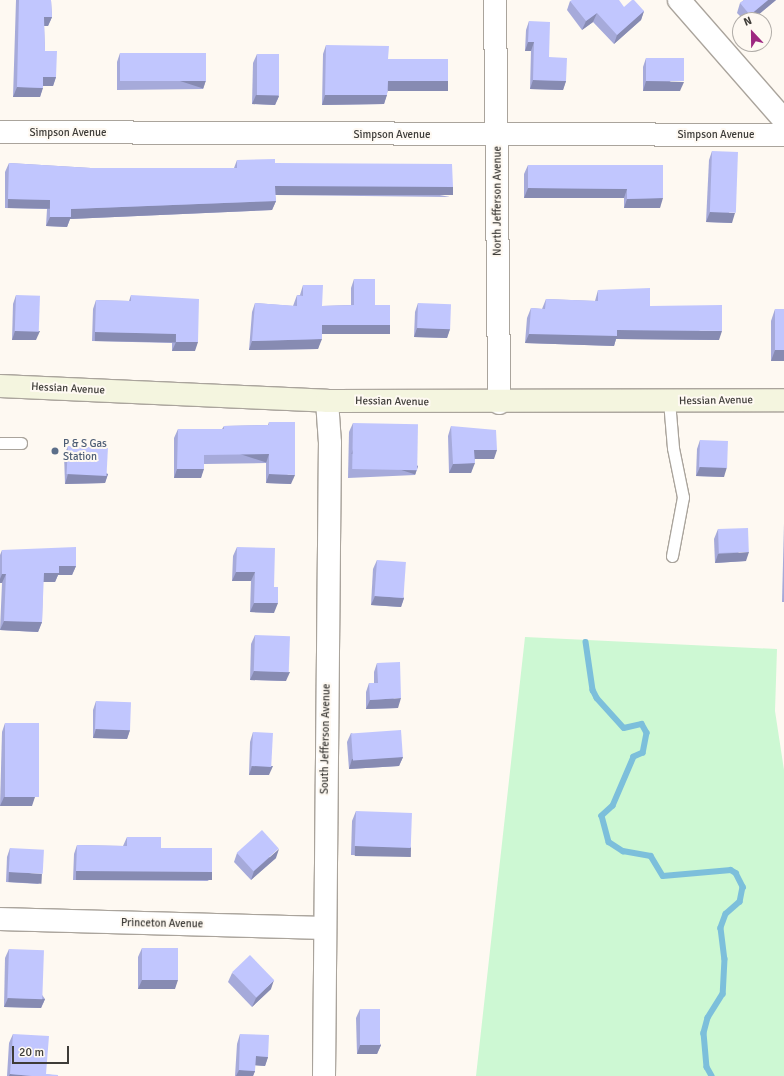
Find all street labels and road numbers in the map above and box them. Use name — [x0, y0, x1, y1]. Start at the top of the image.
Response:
street label: Simpson Avenue — [29, 126, 107, 140]
street label: Simpson Avenue — [353, 128, 431, 142]
street label: Simpson Avenue — [677, 128, 755, 142]
street label: North Jefferson Avenue — [491, 146, 505, 256]
street label: Hessian Avenue — [31, 380, 105, 398]
street label: Hessian Avenue — [679, 394, 753, 408]
street label: Hessian Avenue — [355, 395, 429, 409]
street label: South Jefferson Avenue — [318, 684, 334, 794]
street label: Princeton Avenue — [121, 917, 203, 931]

